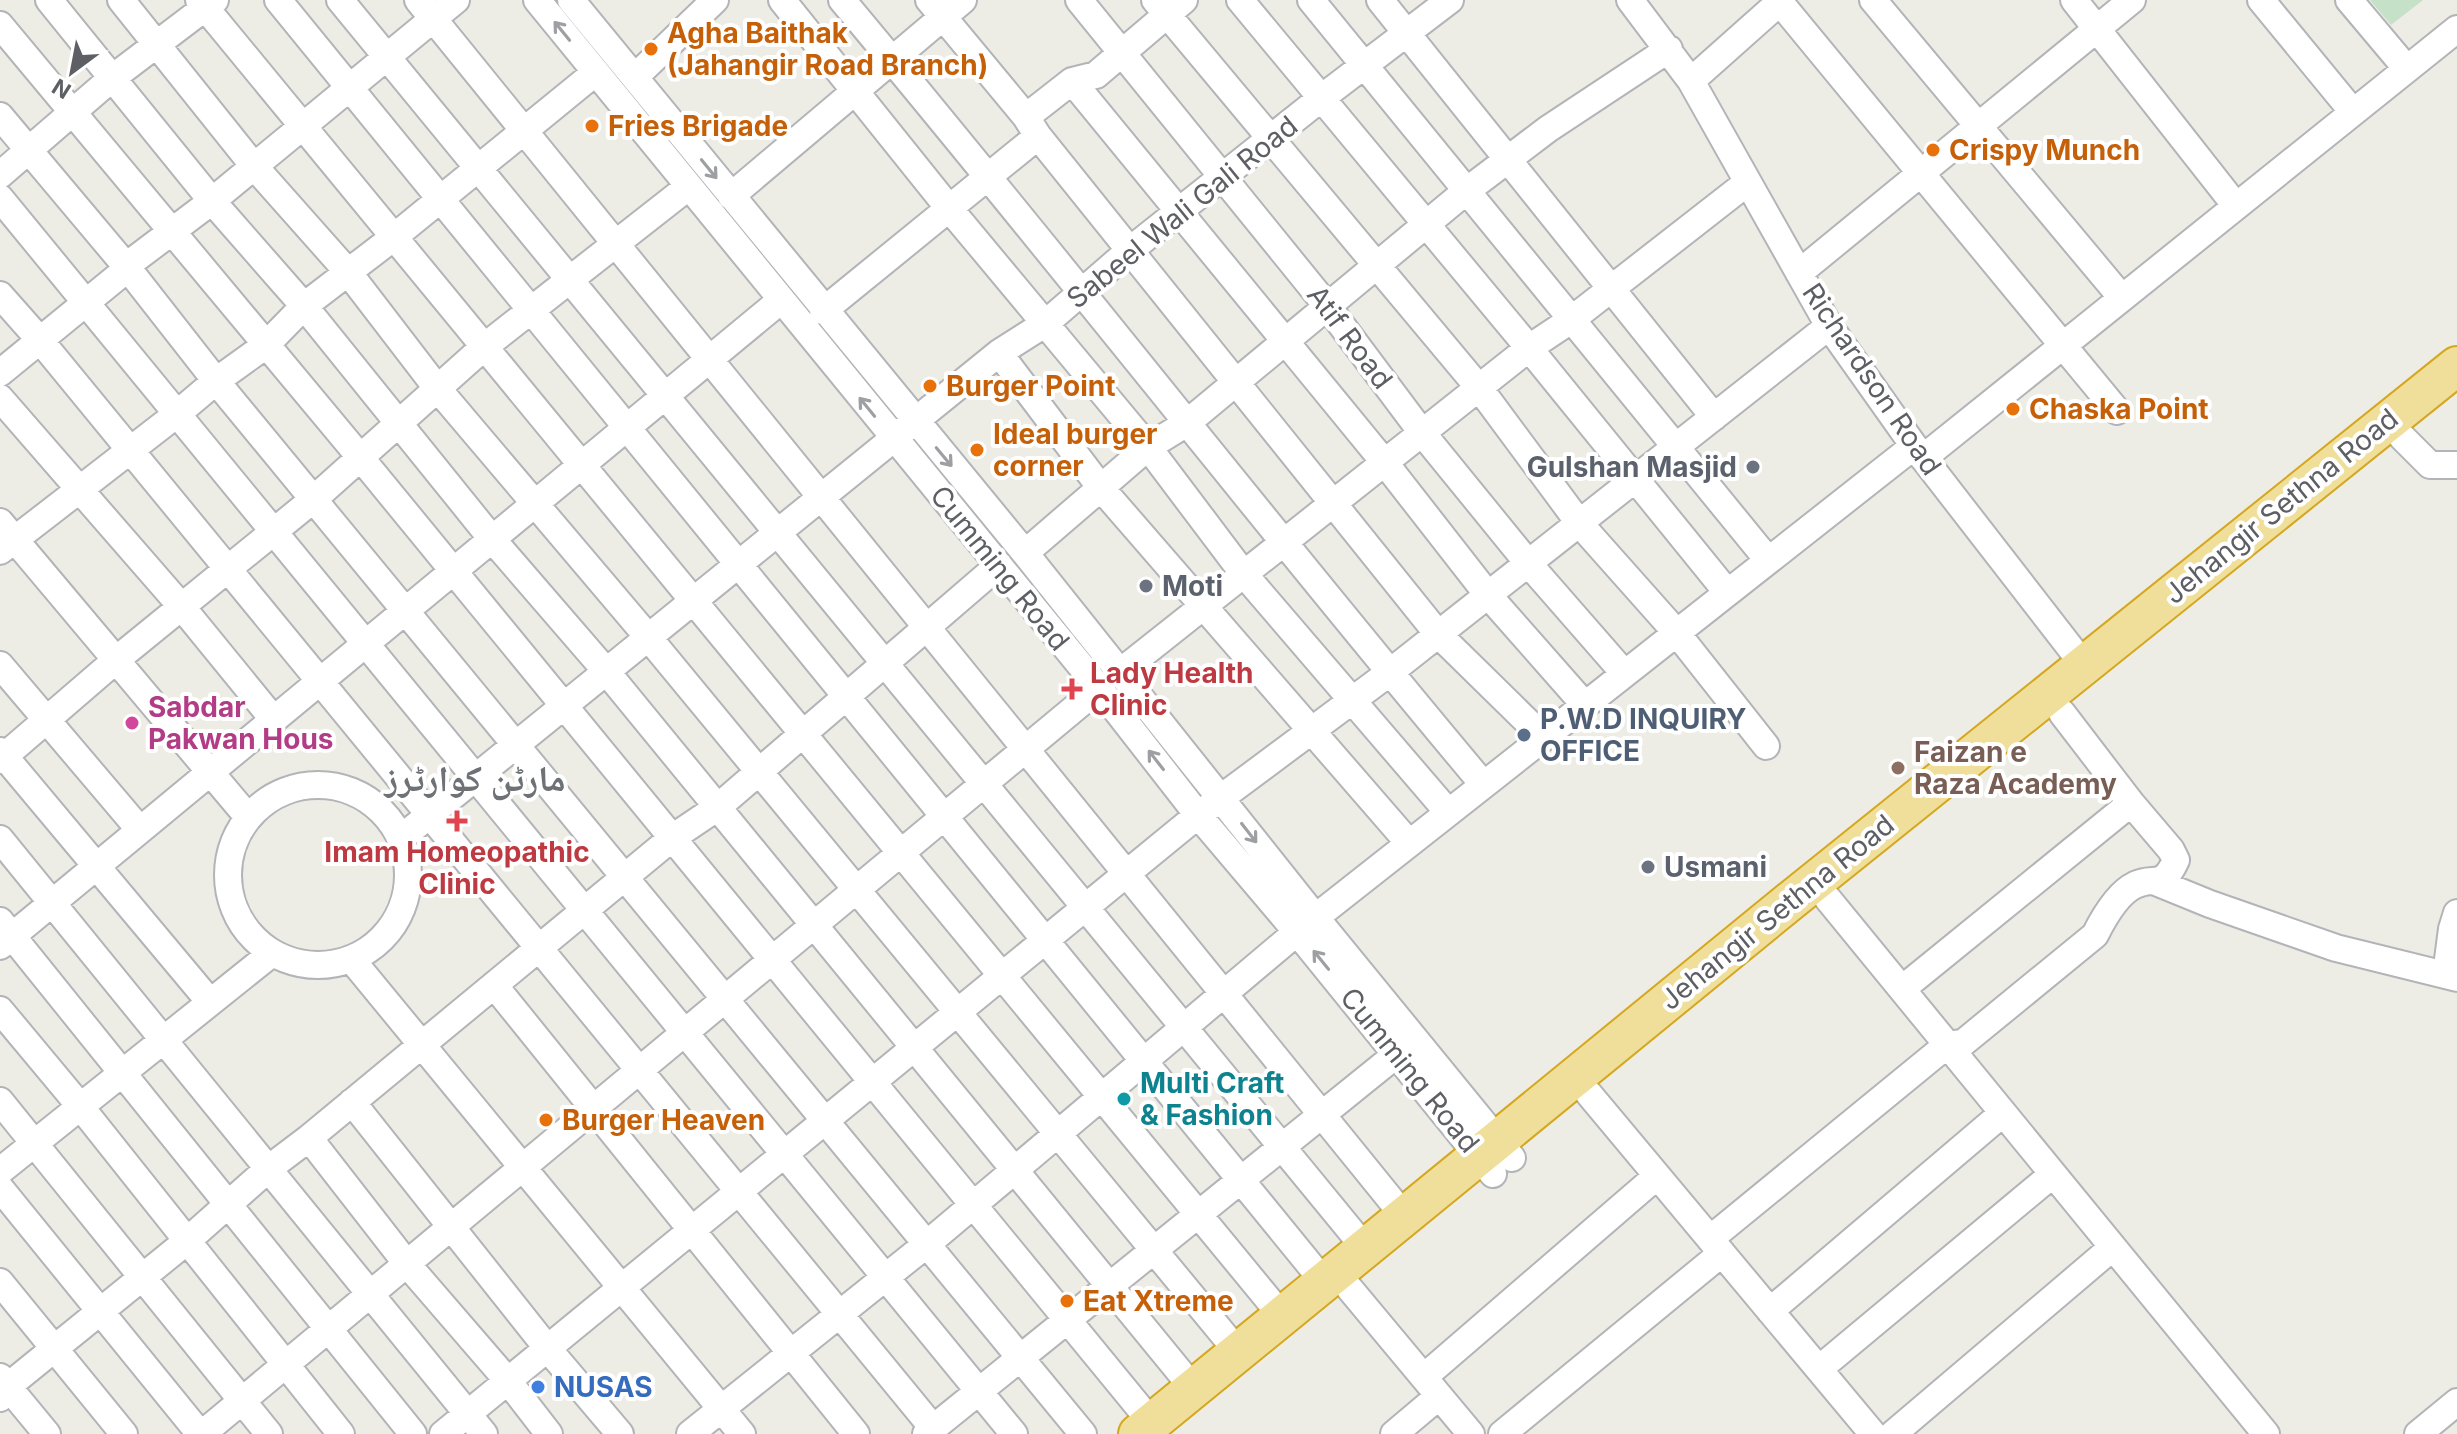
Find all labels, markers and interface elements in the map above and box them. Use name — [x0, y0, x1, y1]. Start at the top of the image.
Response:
place label: Agha Baithak (Jahangir Road Branch) — [667, 16, 988, 82]
one-way arrow — [553, 21, 571, 42]
north arrow — [32, 32, 112, 112]
marker: Agha Baithak (Jahangir Road Branch) — [642, 40, 660, 58]
text: N — [47, 73, 75, 104]
street label: Sabeel Wali Gali Road — [1060, 108, 1304, 316]
place label: Fries Brigade — [608, 109, 788, 143]
marker: Fries Brigade — [583, 117, 601, 135]
place label: Crispy Munch — [1949, 133, 2140, 167]
marker: Crispy Munch — [1924, 141, 1942, 159]
one-way arrow — [700, 158, 717, 179]
street label: Richardson Road — [1795, 277, 1949, 481]
street label: Atif Road — [1300, 279, 1400, 395]
place label: Burger Point — [946, 369, 1115, 403]
marker: Burger Point — [921, 377, 939, 395]
place label: Chaska Point — [2029, 392, 2209, 426]
one-way arrow — [858, 397, 876, 417]
marker: Chaska Point — [2004, 400, 2022, 418]
street label: Jehangir Sethna Road — [2157, 401, 2405, 611]
place label: Ideal burger corner — [993, 417, 1158, 483]
marker: Ideal burger corner — [968, 441, 986, 459]
one-way arrow — [935, 446, 953, 467]
place label: Gulshan Masjid — [1527, 450, 1737, 484]
marker: Gulshan Masjid — [1744, 458, 1762, 476]
street label: Cumming Road — [923, 479, 1077, 657]
place label: Moti — [1162, 569, 1223, 603]
marker: Moti — [1137, 577, 1155, 595]
place label: Lady Health Clinic — [1090, 656, 1253, 722]
marker: Lady Health Clinic — [1061, 678, 1083, 700]
place label: Sabdar Pakwan Hous — [148, 690, 334, 756]
place label: P.W.D INQUIRY OFFICE — [1540, 702, 1746, 768]
marker: Sabdar Pakwan Hous — [123, 714, 141, 732]
marker: P.W.D INQUIRY OFFICE — [1515, 726, 1533, 744]
place label: Faizan e Raza Academy — [1914, 735, 2117, 801]
one-way arrow — [1147, 750, 1164, 771]
district label: مارٹن کوارٹرز — [383, 756, 565, 801]
marker: Faizan e Raza Academy — [1889, 759, 1907, 777]
street label: Jehangir Sethna Road — [1653, 807, 1901, 1017]
marker: Imam Homeopathic Clinic — [446, 810, 468, 832]
one-way arrow — [1240, 822, 1257, 843]
place label: Imam Homeopathic Clinic — [324, 835, 590, 901]
place label: Usmani — [1664, 850, 1767, 884]
marker: Usmani — [1639, 858, 1657, 876]
one-way arrow — [1312, 951, 1330, 971]
street label: Cumming Road — [1333, 981, 1487, 1159]
place label: Multi Craft & Fashion — [1140, 1066, 1284, 1132]
marker: Multi Craft & Fashion — [1115, 1090, 1133, 1108]
place label: Burger Heaven — [562, 1103, 765, 1137]
marker: Burger Heaven — [537, 1111, 555, 1129]
place label: Eat Xtreme — [1083, 1284, 1234, 1318]
marker: Eat Xtreme — [1058, 1292, 1076, 1310]
place label: NUSAS — [554, 1370, 653, 1404]
marker: NUSAS — [529, 1378, 547, 1396]

